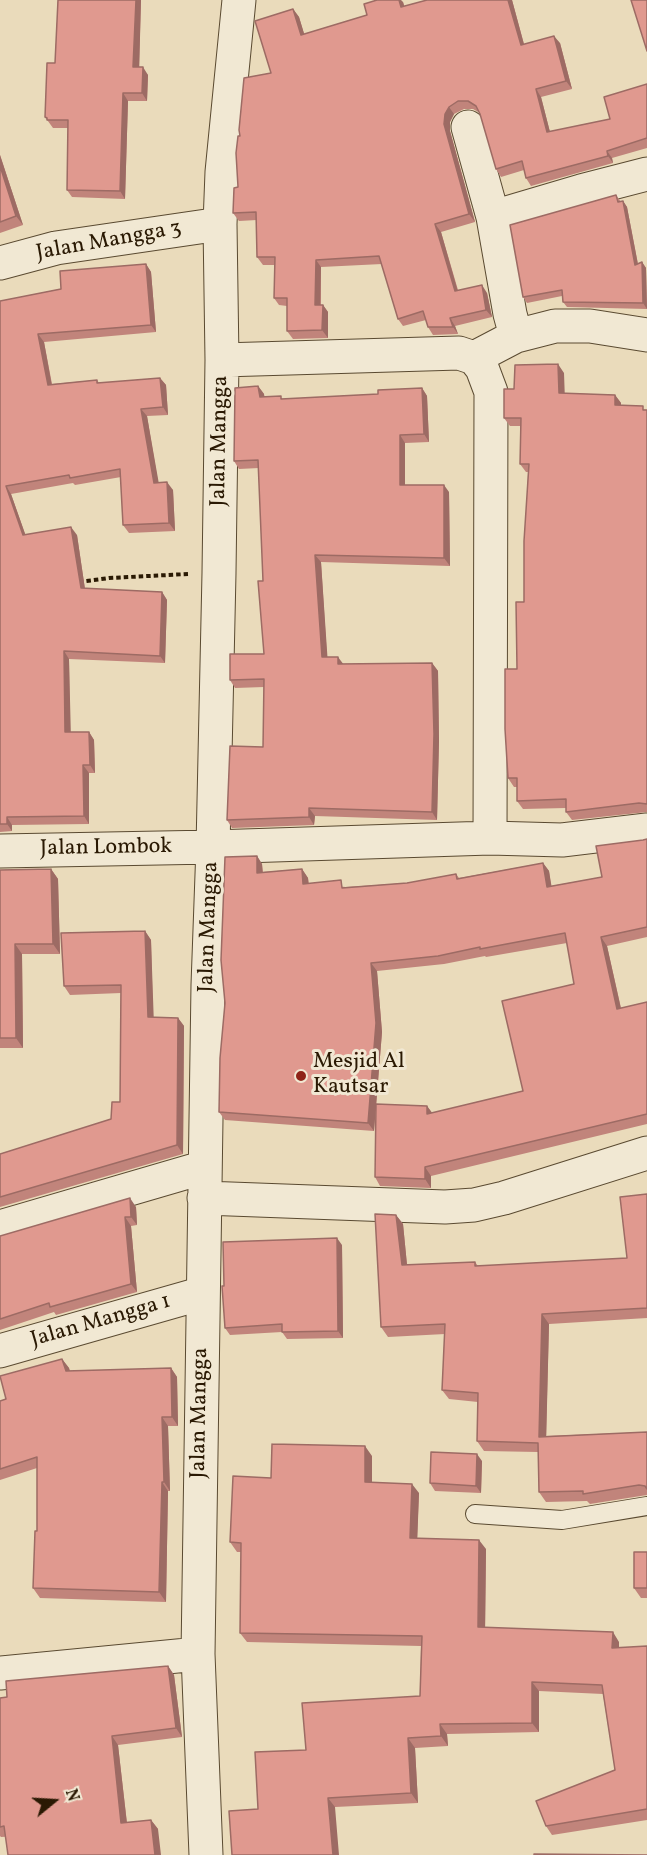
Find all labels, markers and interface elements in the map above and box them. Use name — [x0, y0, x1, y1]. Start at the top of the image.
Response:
street label: Jalan Mangga 3 — [34, 216, 184, 268]
street label: Jalan Mangga — [207, 375, 235, 507]
street label: Jalan Lombok — [40, 835, 172, 863]
street label: Jalan Mangga — [195, 861, 225, 993]
place label: Mesjid Al Kautsar — [313, 1050, 405, 1102]
marker: Mesjid Al Kautsar — [294, 1069, 308, 1083]
street label: Jalan Mangga 1 — [28, 1289, 174, 1355]
street label: Jalan Mangga — [187, 1347, 215, 1479]
north arrow — [24, 1771, 84, 1831]
text: N — [59, 1787, 83, 1804]

